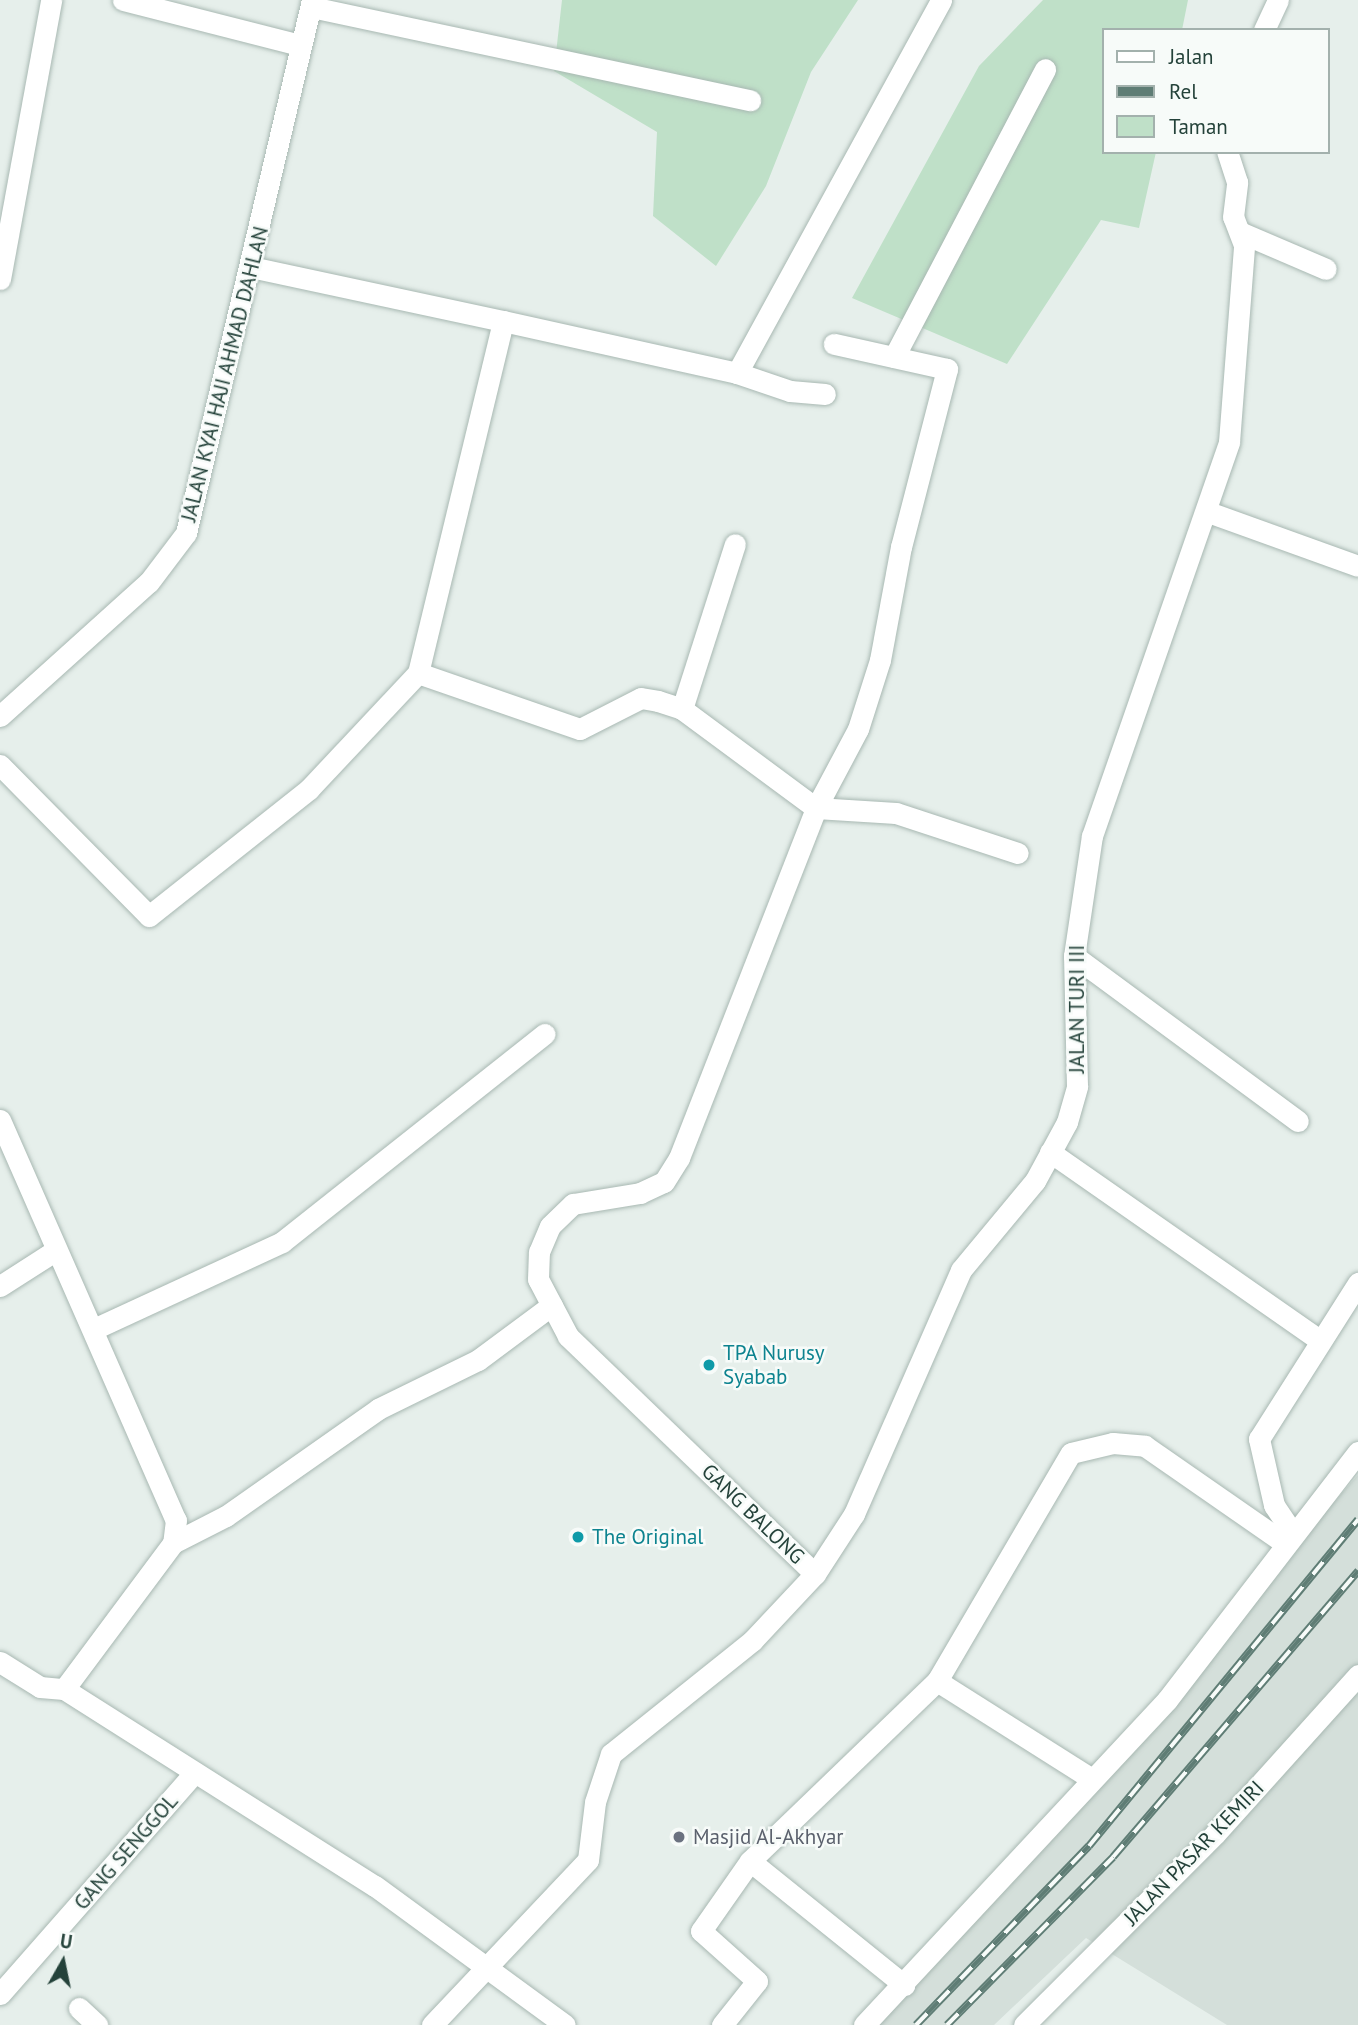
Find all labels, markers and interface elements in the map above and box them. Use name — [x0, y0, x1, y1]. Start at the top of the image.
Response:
legend — [1102, 28, 1330, 154]
text: Jalan — [1169, 43, 1214, 70]
text: Rel — [1169, 78, 1197, 105]
text: Taman — [1169, 113, 1228, 140]
street label: JALAN KYAI HAJI AHMAD DAHLAN — [176, 224, 274, 524]
street label: JALAN TURI III — [1064, 944, 1090, 1074]
place label: TPA Nurusy Syabab — [723, 1340, 826, 1390]
marker: TPA Nurusy Syabab — [701, 1357, 717, 1373]
street label: GANG BALONG — [696, 1459, 810, 1569]
place label: The Original — [592, 1524, 703, 1550]
marker: The Original — [570, 1529, 586, 1545]
street label: JALAN PASAR KEMIRI — [1119, 1776, 1269, 1930]
street label: GANG SENGGOL — [69, 1789, 183, 1915]
place label: Masjid Al-Akhyar — [693, 1824, 844, 1850]
marker: Masjid Al-Akhyar — [671, 1829, 687, 1845]
north arrow — [28, 1927, 98, 1997]
text: U — [59, 1928, 74, 1954]

